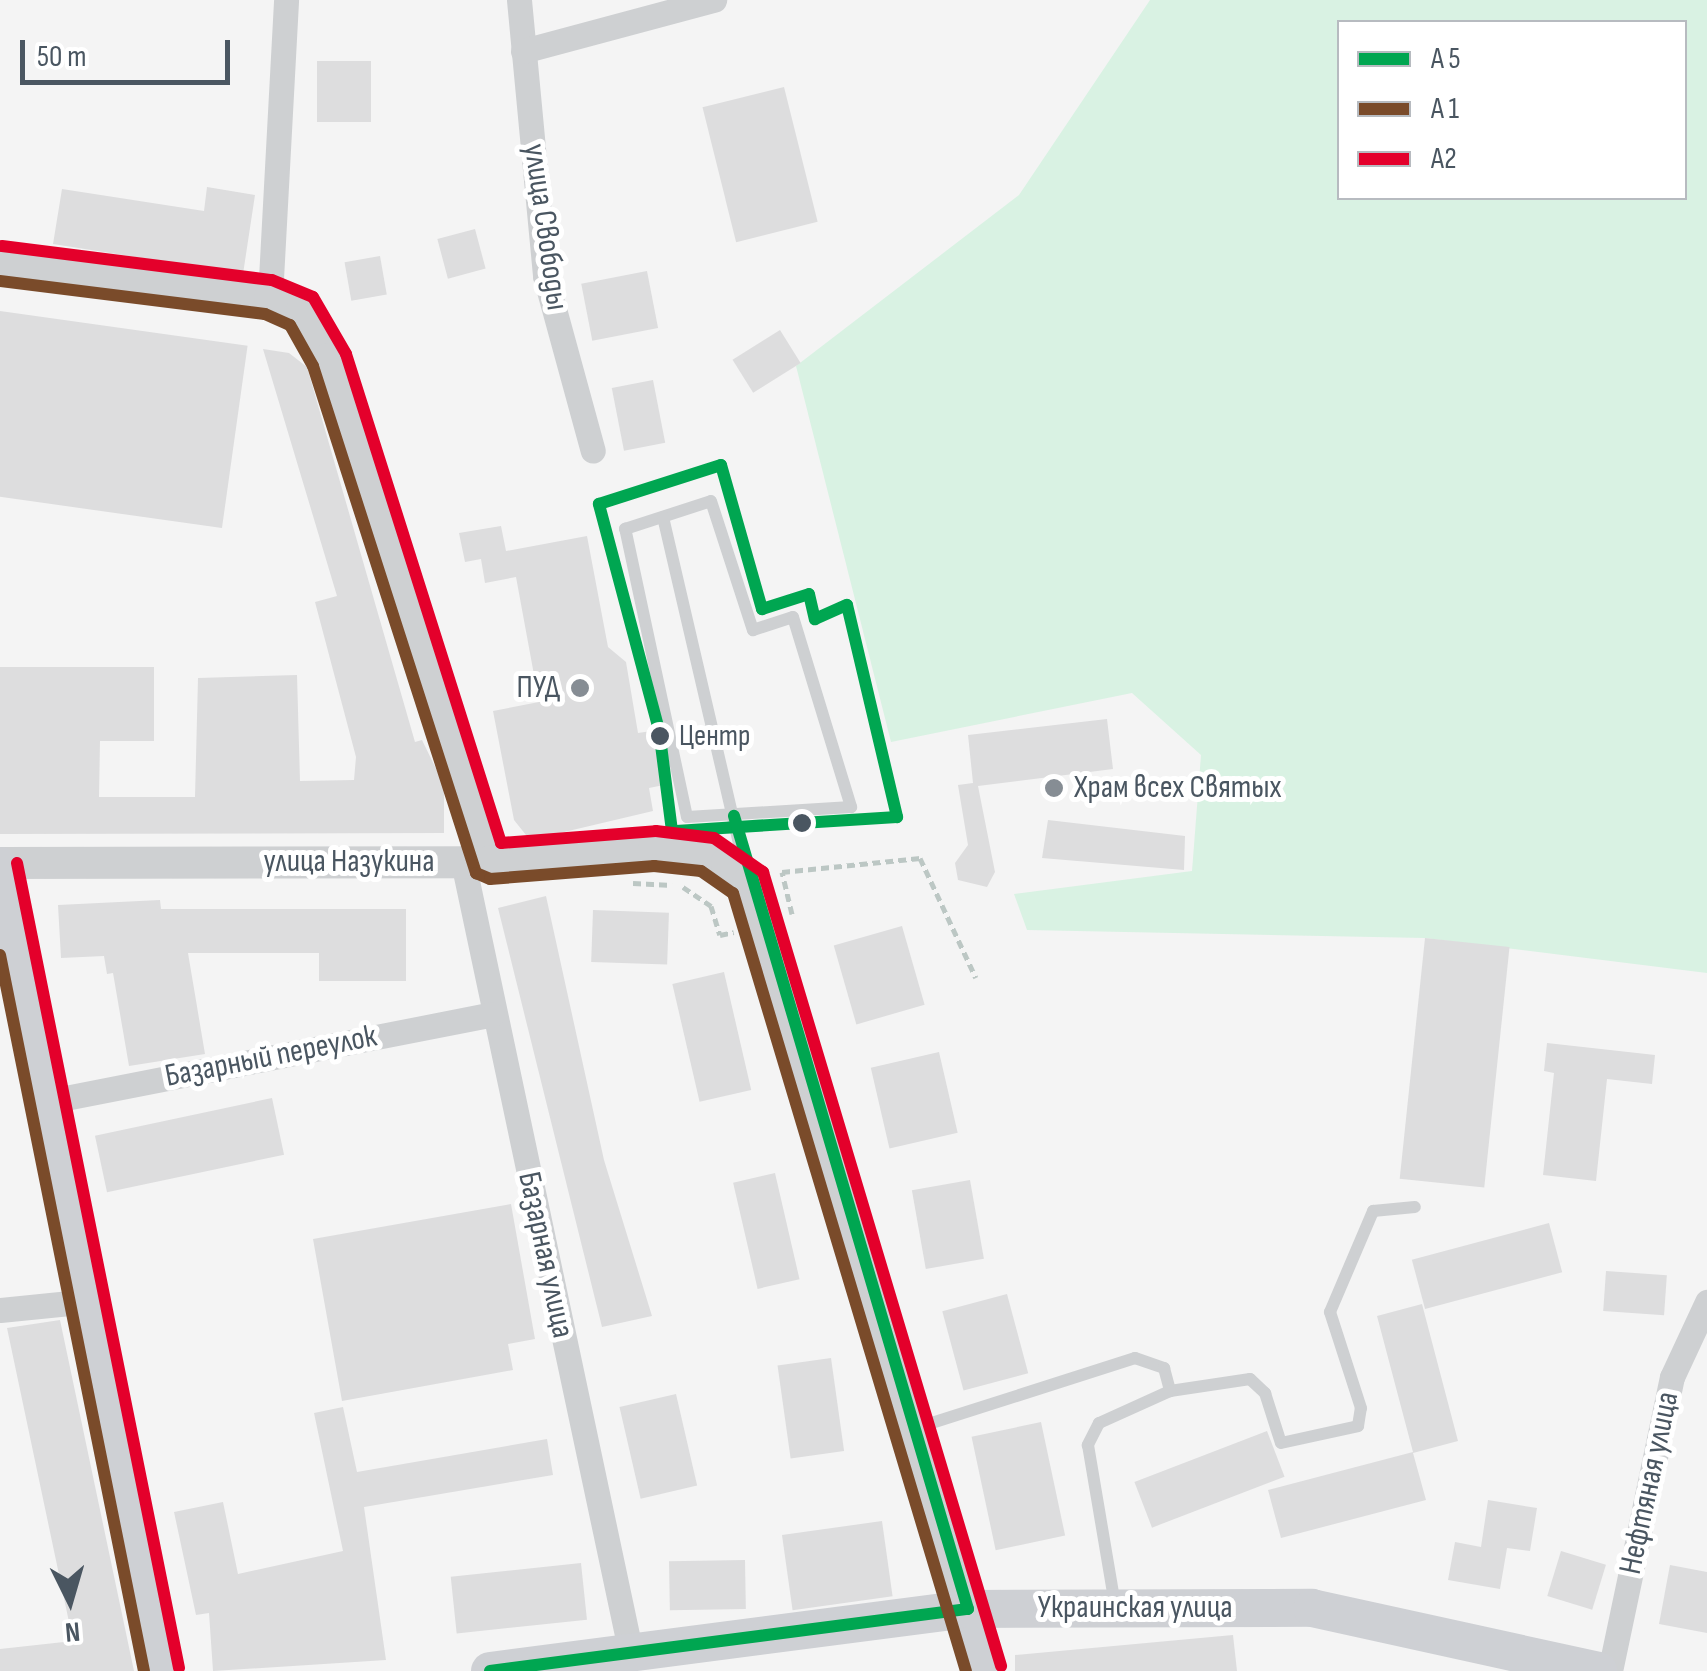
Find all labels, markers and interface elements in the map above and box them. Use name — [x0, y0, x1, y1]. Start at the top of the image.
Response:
scale bar — [25, 20, 235, 82]
legend — [1337, 20, 1687, 200]
text: 50 m — [37, 39, 86, 75]
text: A 5 — [1431, 41, 1461, 77]
text: A 1 — [1431, 91, 1459, 127]
street label: улица Свободы — [514, 141, 576, 313]
text: A2 — [1431, 141, 1457, 177]
place label: ПУД — [516, 669, 560, 707]
marker: ПУД — [569, 677, 591, 699]
place label: Центр — [679, 718, 750, 754]
marker: Центр — [650, 726, 670, 746]
place label: Храм всех Святых — [1074, 769, 1281, 807]
marker: Храм всех Святых — [1043, 777, 1065, 799]
unlabelled marker — [792, 813, 812, 833]
street label: улица Назукина — [263, 843, 435, 881]
street label: Базарный переулок — [162, 1018, 380, 1096]
street label: Базарная улица — [509, 1168, 581, 1342]
street label: Нефтяная улица — [1612, 1388, 1688, 1578]
north arrow — [20, 1551, 120, 1651]
street label: Украинская улица — [1037, 1589, 1233, 1627]
text: N — [64, 1614, 82, 1648]

